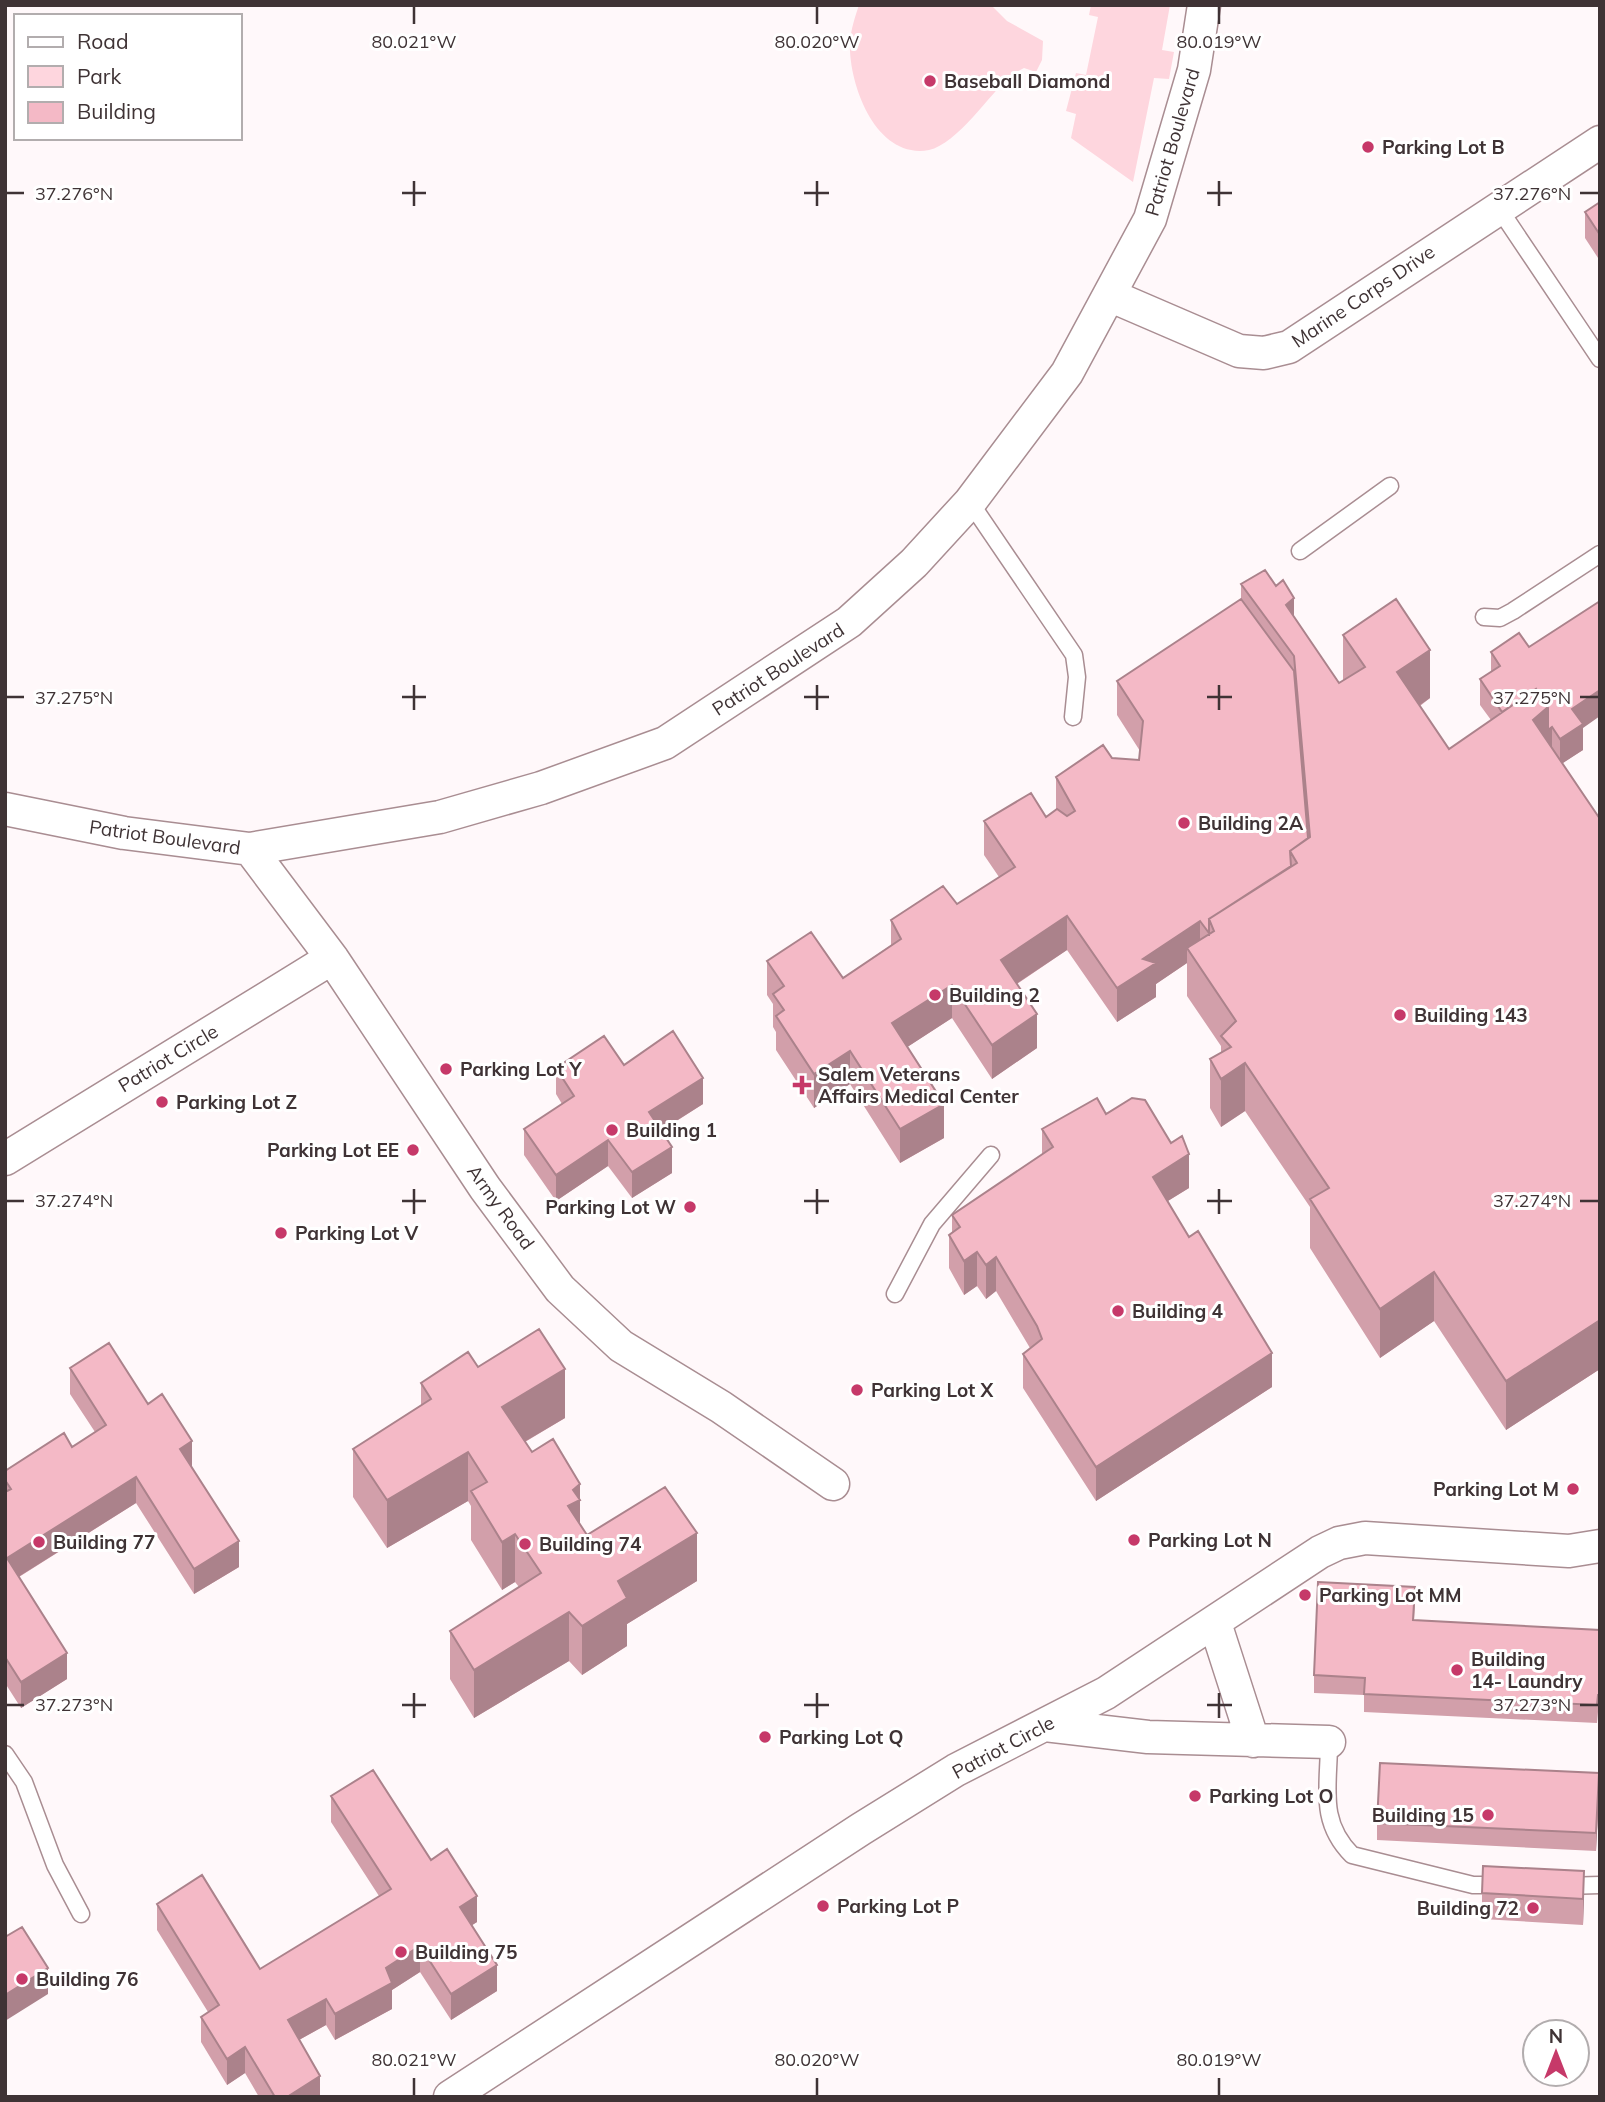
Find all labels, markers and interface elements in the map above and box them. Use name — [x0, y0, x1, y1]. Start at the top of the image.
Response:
legend — [14, 14, 242, 140]
text: Road — [77, 28, 128, 54]
text: 80.021°W — [371, 30, 457, 53]
text: 80.020°W — [774, 30, 860, 53]
text: 80.019°W — [1176, 30, 1262, 53]
text: Park — [77, 63, 121, 89]
street label: Patriot Boulevard — [1139, 65, 1205, 219]
place label: Baseball Diamond — [944, 69, 1110, 93]
marker: Baseball Diamond — [922, 73, 938, 89]
text: Building — [77, 98, 156, 124]
place label: Parking Lot B — [1382, 135, 1505, 159]
marker: Parking Lot B — [1360, 139, 1376, 155]
text: 37.276°N — [35, 182, 113, 205]
text: 37.276°N — [1493, 182, 1571, 205]
street label: Marine Corps Drive — [1287, 239, 1439, 353]
street label: Patriot Boulevard — [707, 617, 849, 721]
text: 37.275°N — [35, 686, 113, 709]
text: 37.275°N — [1493, 686, 1571, 709]
place label: Building 2A — [1198, 811, 1304, 835]
street label: Patriot Boulevard — [88, 814, 242, 860]
marker: Building 2A — [1176, 815, 1192, 831]
place label: Building 2 — [949, 983, 1040, 1007]
marker: Building 2 — [927, 987, 943, 1003]
place label: Building 143 — [1414, 1003, 1528, 1027]
marker: Building 143 — [1392, 1007, 1408, 1023]
street label: Patriot Circle — [114, 1019, 222, 1097]
place label: Parking Lot Y — [460, 1057, 582, 1081]
marker: Parking Lot Y — [438, 1061, 454, 1077]
place label: Salem Veterans Affairs Medical Center — [818, 1062, 1019, 1108]
marker: Salem Veterans Affairs Medical Center — [792, 1075, 812, 1095]
place label: Parking Lot Z — [176, 1090, 297, 1114]
marker: Parking Lot Z — [154, 1094, 170, 1110]
place label: Building 1 — [626, 1118, 717, 1142]
marker: Building 1 — [604, 1122, 620, 1138]
place label: Parking Lot EE — [267, 1138, 399, 1162]
marker: Parking Lot EE — [405, 1142, 421, 1158]
street label: Army Road — [462, 1160, 540, 1254]
text: 37.274°N — [35, 1189, 113, 1212]
text: 37.274°N — [1493, 1189, 1571, 1212]
place label: Parking Lot W — [545, 1195, 676, 1219]
marker: Parking Lot W — [682, 1199, 698, 1215]
place label: Parking Lot V — [295, 1221, 418, 1245]
marker: Parking Lot V — [273, 1225, 289, 1241]
place label: Building 4 — [1132, 1299, 1224, 1323]
marker: Building 4 — [1110, 1303, 1126, 1319]
place label: Parking Lot X — [871, 1378, 993, 1402]
marker: Parking Lot X — [849, 1382, 865, 1398]
place label: Parking Lot M — [1433, 1477, 1559, 1501]
marker: Parking Lot M — [1565, 1481, 1581, 1497]
place label: Parking Lot N — [1148, 1528, 1272, 1552]
place label: Building 77 — [53, 1530, 155, 1554]
place label: Building 74 — [539, 1532, 642, 1556]
marker: Parking Lot N — [1126, 1532, 1142, 1548]
marker: Building 77 — [31, 1534, 47, 1550]
marker: Building 74 — [517, 1536, 533, 1552]
place label: Parking Lot MM — [1319, 1583, 1462, 1607]
marker: Parking Lot MM — [1297, 1587, 1313, 1603]
place label: Building 14- Laundry — [1471, 1647, 1583, 1693]
marker: Building 14- Laundry — [1449, 1662, 1465, 1678]
text: 37.273°N — [35, 1693, 113, 1716]
text: 37.273°N — [1493, 1693, 1571, 1716]
street label: Patriot Circle — [948, 1710, 1058, 1784]
place label: Parking Lot Q — [779, 1725, 903, 1749]
marker: Parking Lot Q — [757, 1729, 773, 1745]
place label: Parking Lot O — [1209, 1784, 1333, 1808]
marker: Parking Lot O — [1187, 1788, 1203, 1804]
place label: Building 15 — [1372, 1803, 1474, 1827]
marker: Building 15 — [1480, 1807, 1496, 1823]
place label: Parking Lot P — [837, 1894, 959, 1918]
place label: Building 72 — [1417, 1896, 1519, 1920]
marker: Parking Lot P — [815, 1898, 831, 1914]
marker: Building 72 — [1525, 1900, 1541, 1916]
place label: Building 75 — [415, 1940, 517, 1964]
marker: Building 75 — [393, 1944, 409, 1960]
place label: Building 76 — [36, 1967, 138, 1991]
marker: Building 76 — [14, 1971, 30, 1987]
north arrow — [1521, 2018, 1591, 2088]
text: N — [1549, 2024, 1563, 2048]
text: 80.021°W — [371, 2048, 457, 2071]
text: 80.020°W — [774, 2048, 860, 2071]
text: 80.019°W — [1176, 2048, 1262, 2071]

